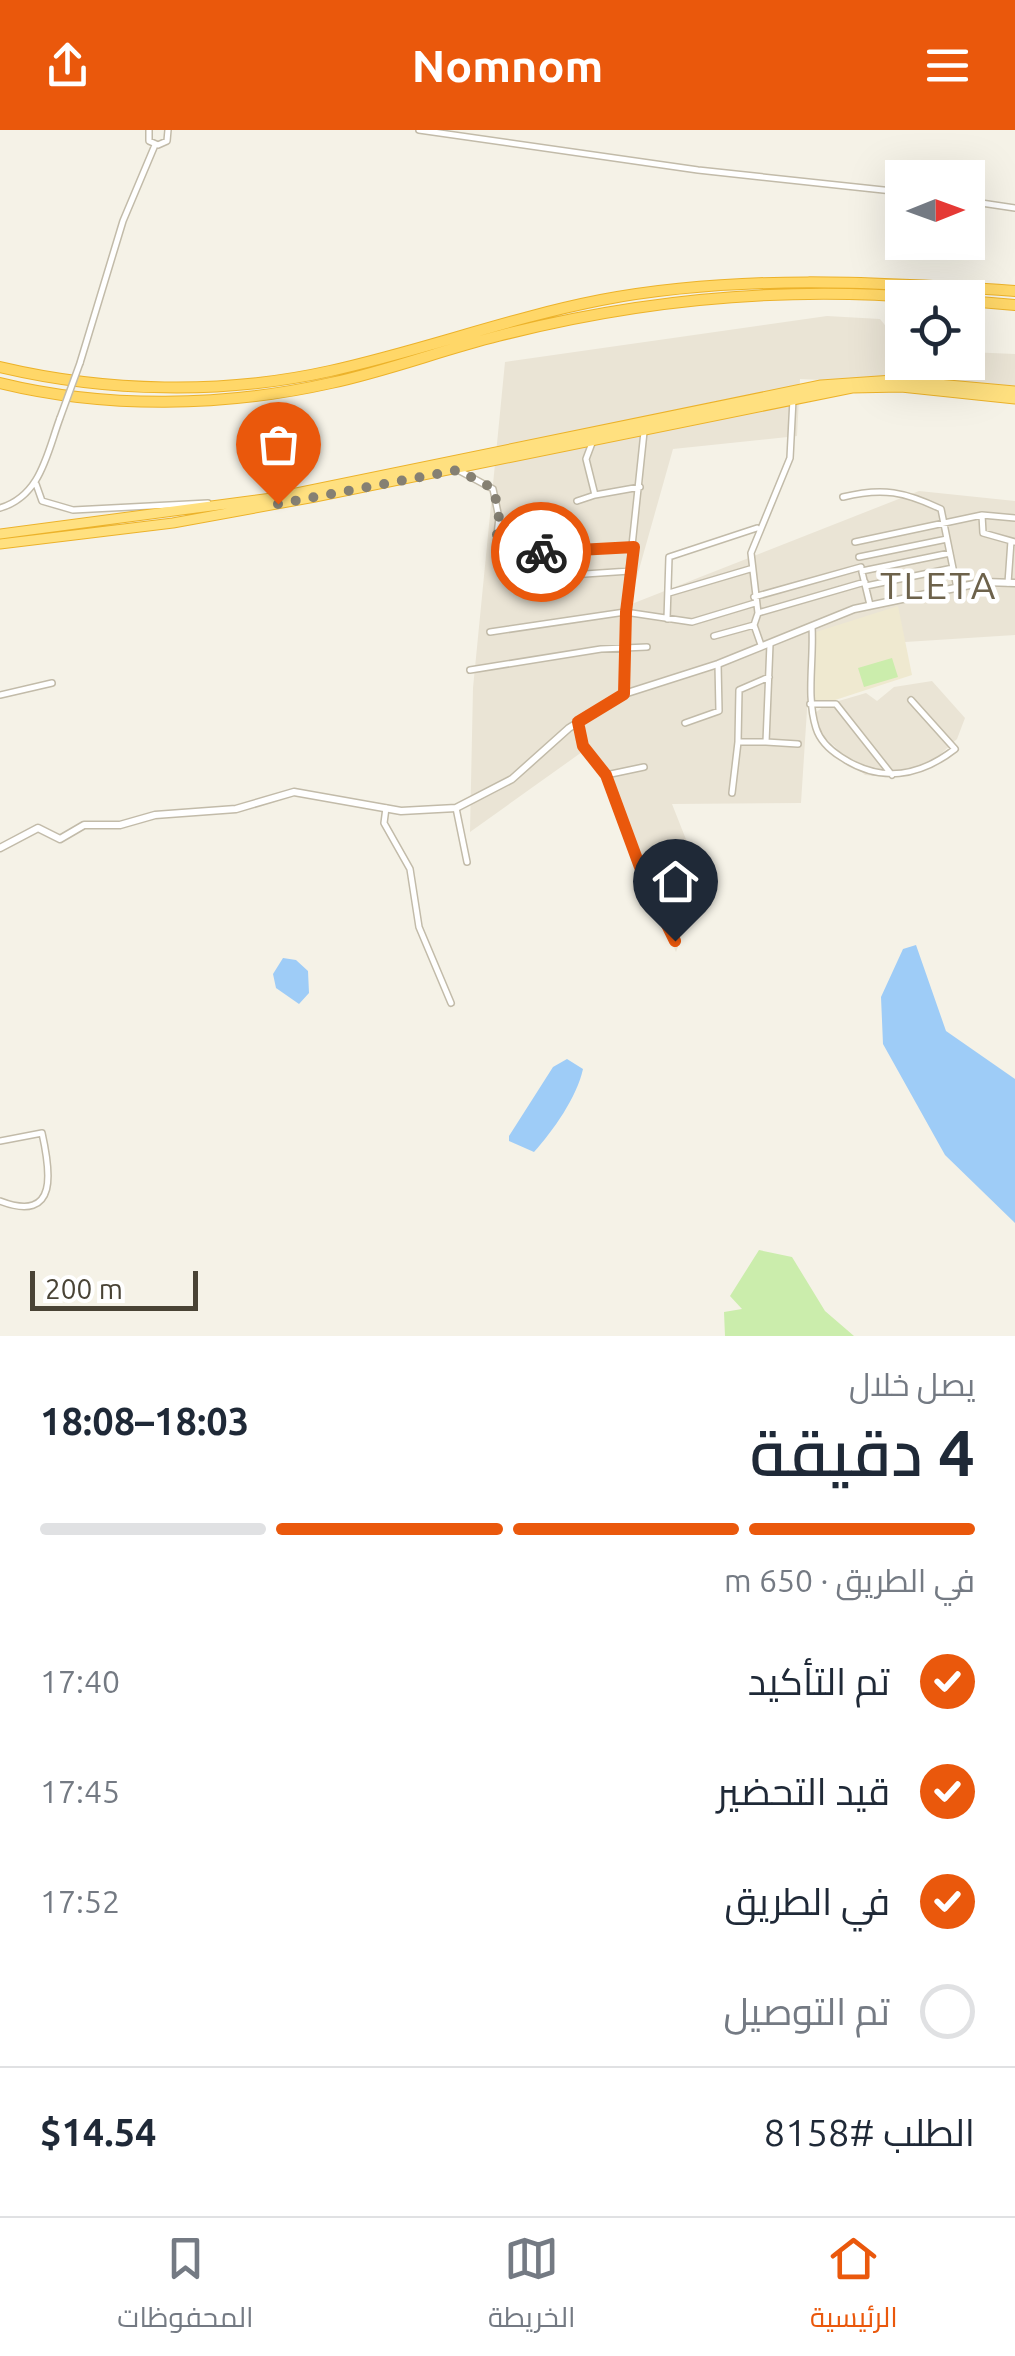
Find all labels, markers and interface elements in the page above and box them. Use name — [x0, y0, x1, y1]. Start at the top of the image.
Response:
icon: share — [40, 38, 95, 93]
icon: menu — [920, 38, 975, 93]
text: Nomnom — [412, 40, 603, 91]
north arrow — [885, 160, 985, 260]
map controls — [885, 160, 985, 380]
button: locate — [885, 280, 985, 380]
pin — [236, 402, 321, 505]
icon: bag — [251, 417, 306, 472]
courier — [491, 502, 591, 602]
icon: bike — [514, 525, 569, 580]
district label: TLETA — [880, 564, 998, 606]
pin — [633, 839, 718, 942]
icon: home — [648, 854, 703, 909]
scale bar — [30, 1266, 198, 1310]
text: 200 m — [45, 1273, 123, 1304]
text: يصل خلال — [849, 1366, 975, 1402]
text: 18:03–18:08 — [40, 1400, 249, 1442]
text: 4 دقيقة — [750, 1415, 975, 1488]
text: في الطريق · 650 m — [724, 1562, 975, 1598]
icon: check — [920, 1654, 975, 1709]
text: تم التأكيد — [748, 1660, 890, 1702]
text: 17:40 — [40, 1663, 120, 1699]
icon: check — [920, 1764, 975, 1819]
text: قيد التحضير — [717, 1770, 890, 1812]
text: 17:45 — [40, 1773, 120, 1809]
icon: check — [920, 1874, 975, 1929]
text: في الطريق — [724, 1880, 890, 1922]
text: 17:52 — [40, 1883, 120, 1919]
text: تم التوصيل — [723, 1990, 890, 2032]
text: $14.54 — [40, 2111, 157, 2153]
text: الطلب #8158 — [764, 2111, 975, 2153]
tab: المحفوظات — [117, 2231, 254, 2343]
tab: الخريطة — [488, 2231, 575, 2343]
tab: الرئيسية — [810, 2231, 898, 2343]

